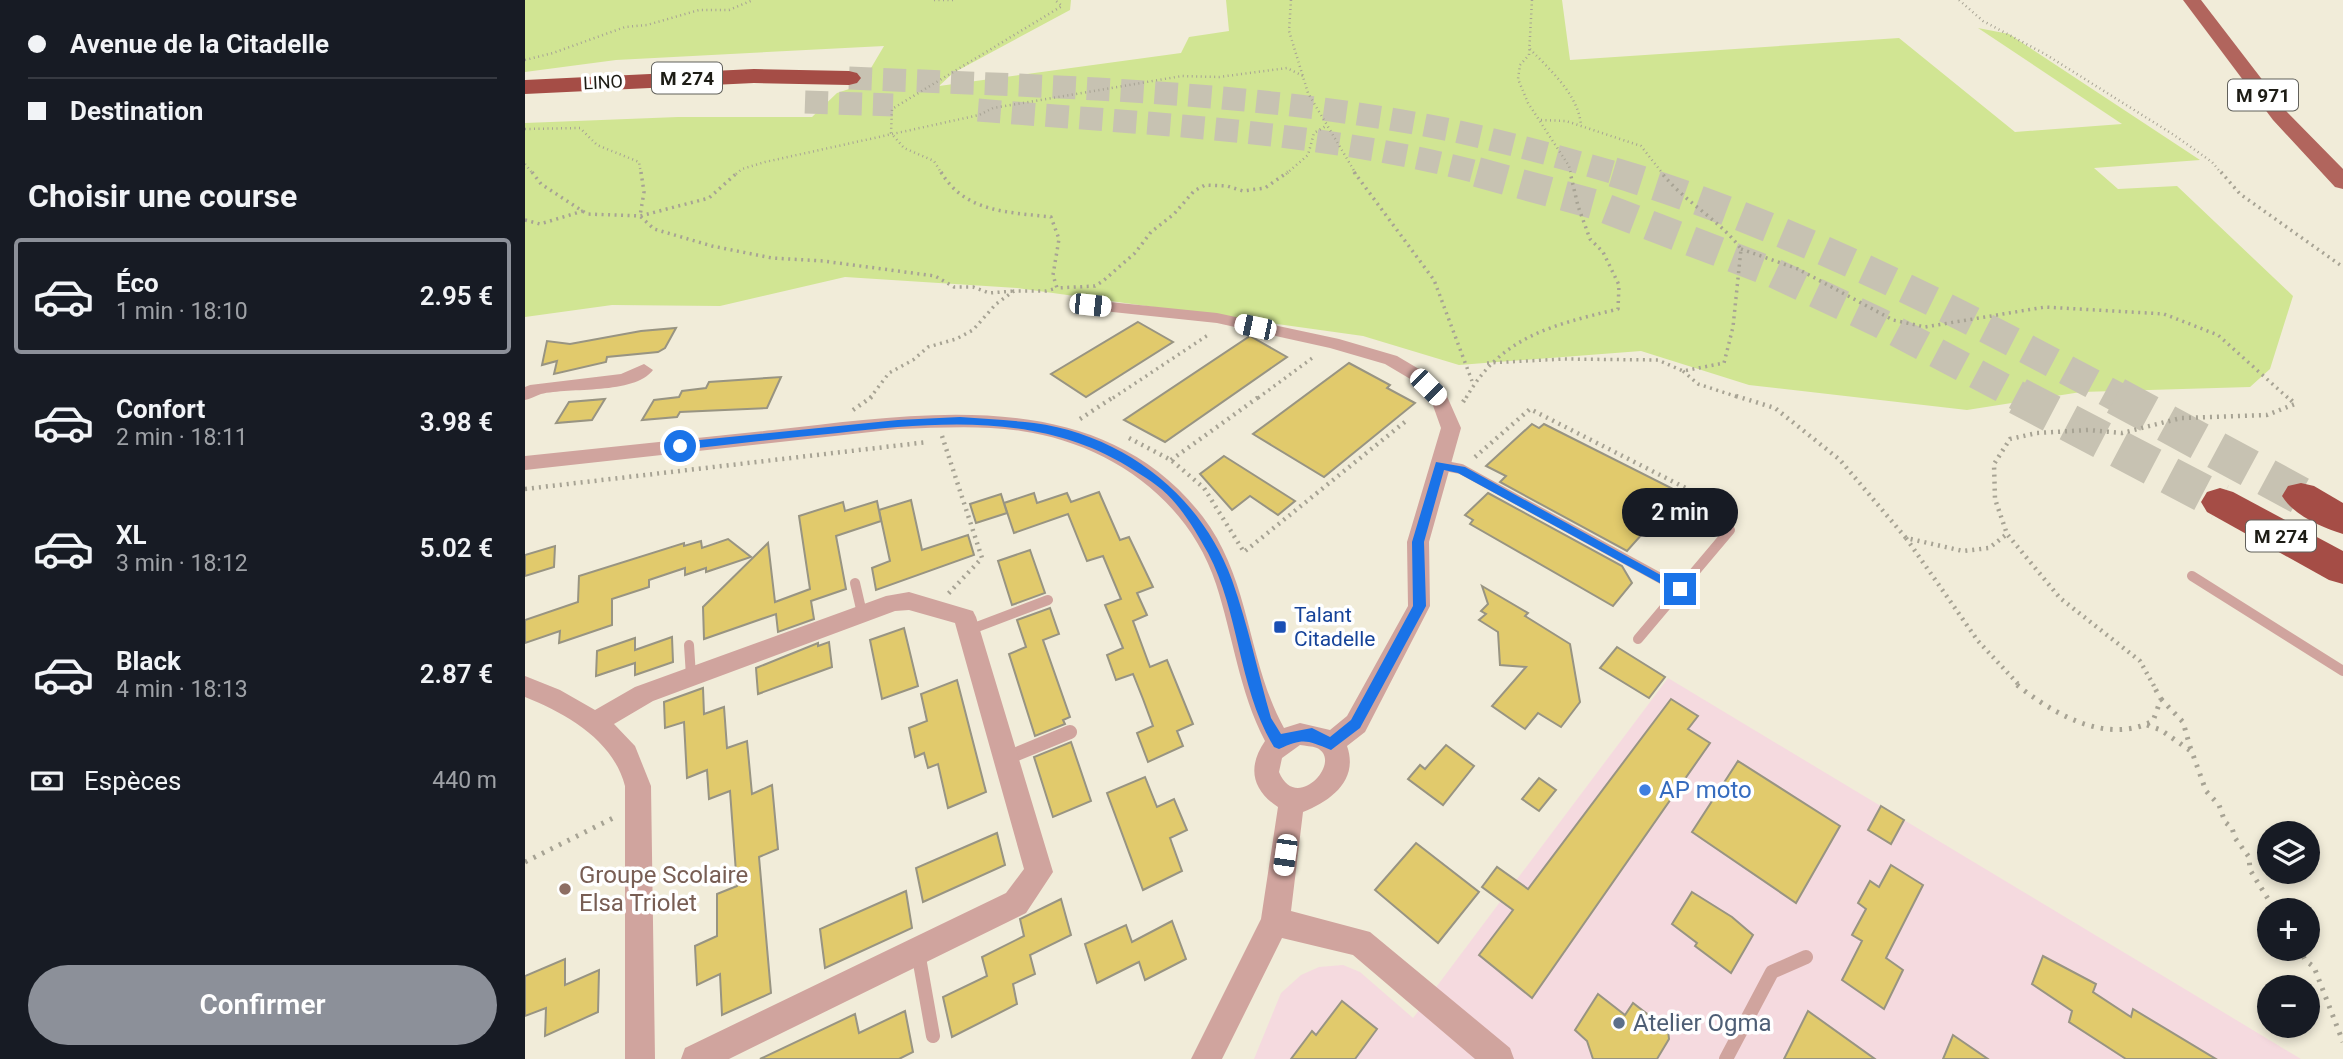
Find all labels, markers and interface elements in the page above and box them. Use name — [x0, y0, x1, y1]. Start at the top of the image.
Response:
text: Avenue de la Citadelle — [70, 29, 329, 59]
road number: M 274 — [652, 62, 722, 94]
street label: LINO — [583, 70, 623, 94]
road number: M 971 — [2228, 80, 2298, 110]
text: Destination — [70, 96, 203, 126]
text: Choisir une course — [28, 177, 297, 215]
icon: car — [32, 265, 95, 328]
text: Éco — [116, 268, 159, 298]
text: 2.95 € — [420, 281, 493, 311]
car — [1069, 292, 1112, 318]
text: 1 min · 18:10 — [116, 298, 248, 325]
car — [1233, 312, 1278, 342]
car — [1406, 365, 1451, 409]
icon: car — [32, 391, 95, 454]
text: Confort — [116, 394, 205, 424]
text: 3.98 € — [420, 407, 493, 437]
text: 2 min · 18:11 — [116, 424, 248, 451]
route start — [664, 430, 696, 462]
callout: 2 min — [1622, 488, 1738, 536]
text: 2 min — [1651, 499, 1709, 526]
icon: car — [32, 517, 95, 580]
text: XL — [116, 520, 147, 550]
road number: M 274 — [2246, 520, 2316, 552]
text: 5.02 € — [420, 533, 493, 563]
text: 3 min · 18:12 — [116, 550, 248, 577]
route end — [1664, 573, 1696, 605]
place label: Talant Citadelle — [1294, 603, 1375, 651]
marker: Talant Citadelle — [1272, 619, 1288, 635]
icon: car — [32, 643, 95, 706]
text: Black — [116, 646, 181, 676]
text: 2.87 € — [420, 659, 493, 689]
text: 4 min · 18:13 — [116, 676, 248, 703]
icon: cash — [28, 762, 66, 800]
text: Espèces — [84, 766, 181, 796]
text: 440 m — [432, 767, 497, 794]
place label: AP moto — [1659, 776, 1752, 804]
marker: AP moto — [1637, 782, 1653, 798]
map controls — [2257, 821, 2320, 1038]
button: layers — [2257, 821, 2320, 884]
car — [1272, 833, 1299, 877]
place label: Groupe Scolaire Elsa Triolet — [579, 861, 748, 917]
marker: Groupe Scolaire Elsa Triolet — [557, 881, 573, 897]
button: + — [2257, 898, 2320, 961]
button: Confirmer — [28, 965, 497, 1045]
button: − — [2257, 975, 2320, 1038]
place label: Atelier Ogma — [1633, 1009, 1772, 1037]
marker: Atelier Ogma — [1611, 1015, 1627, 1031]

